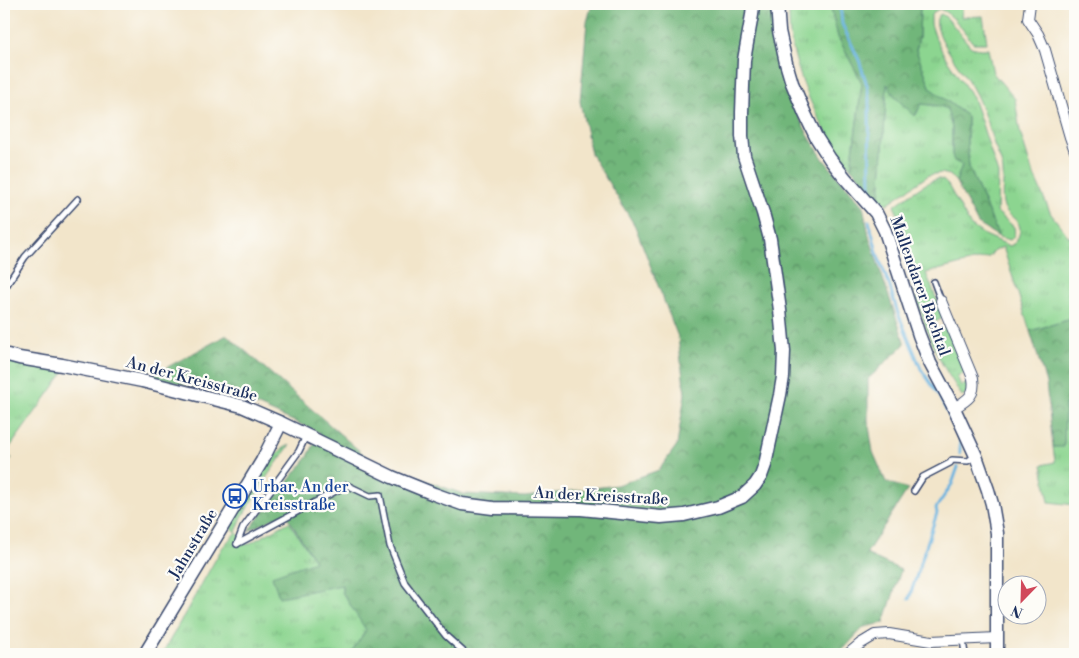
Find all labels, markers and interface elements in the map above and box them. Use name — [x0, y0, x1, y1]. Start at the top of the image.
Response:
street label: Mallendarer Bachtal — [885, 213, 955, 359]
street label: An der Kreisstraße — [123, 352, 260, 406]
place label: Urbar, An der Kreisstraße — [252, 477, 349, 515]
street label: An der Kreisstraße — [532, 482, 669, 510]
bus stop icon: Urbar, An der Kreisstraße — [222, 483, 248, 509]
street label: Jahnstraße — [164, 505, 222, 584]
north arrow — [996, 576, 1046, 626]
text: N — [1009, 601, 1026, 621]

